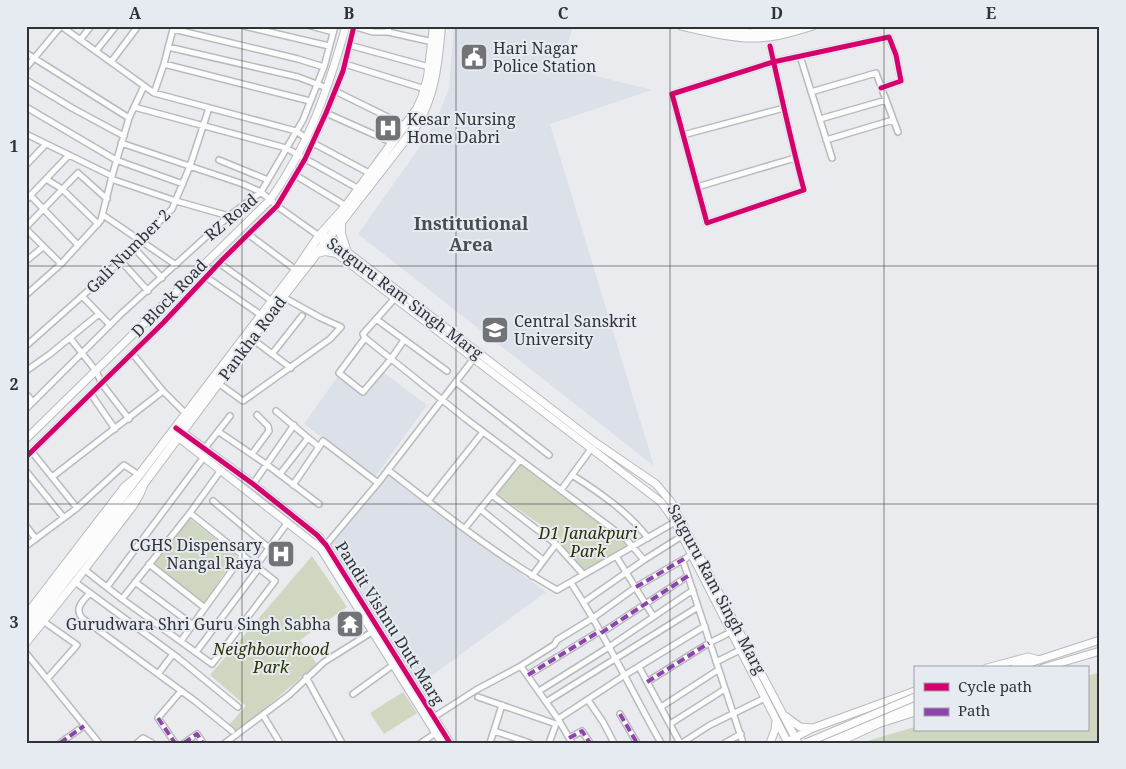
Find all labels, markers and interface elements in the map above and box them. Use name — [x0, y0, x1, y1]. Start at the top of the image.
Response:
text: A — [129, 2, 142, 24]
text: B — [344, 2, 355, 24]
text: C — [558, 2, 569, 24]
text: D — [771, 2, 783, 24]
text: E — [986, 2, 996, 24]
place label: Hari Nagar Police Station — [493, 37, 596, 77]
public building icon: Hari Nagar Police Station — [459, 42, 489, 72]
place label: Kesar Nursing Home Dabri — [407, 108, 516, 148]
hospital icon: Kesar Nursing Home Dabri — [373, 113, 403, 143]
text: 1 — [9, 135, 19, 157]
street label: RZ Road — [200, 188, 262, 246]
street label: Gali Number 2 — [81, 204, 175, 298]
district label: Institutional Area — [414, 211, 529, 256]
street label: Satguru Ram Singh Marg — [323, 232, 488, 364]
street label: D Block Road — [126, 254, 212, 342]
street label: Pankha Road — [213, 291, 291, 385]
place label: Central Sanskrit University — [514, 310, 637, 350]
school or university icon: Central Sanskrit University — [480, 315, 510, 345]
text: 2 — [9, 373, 19, 395]
street label: Satguru Ram Singh Marg — [663, 500, 771, 678]
park label: D1 Janakpuri Park — [538, 522, 638, 562]
place label: CGHS Dispensary Nangal Raya — [130, 534, 263, 574]
street label: Pandit Vishnu Dutt Marg — [331, 537, 450, 709]
hospital icon: CGHS Dispensary Nangal Raya — [266, 539, 296, 569]
temple icon: Gurudwara Shri Guru Singh Sabha — [335, 609, 365, 639]
text: 3 — [9, 611, 19, 633]
place label: Gurudwara Shri Guru Singh Sabha — [66, 613, 331, 635]
park label: Neighbourhood Park — [212, 638, 330, 678]
legend — [914, 666, 1088, 732]
text: Cycle path — [958, 676, 1033, 696]
text: Path — [958, 700, 991, 720]

